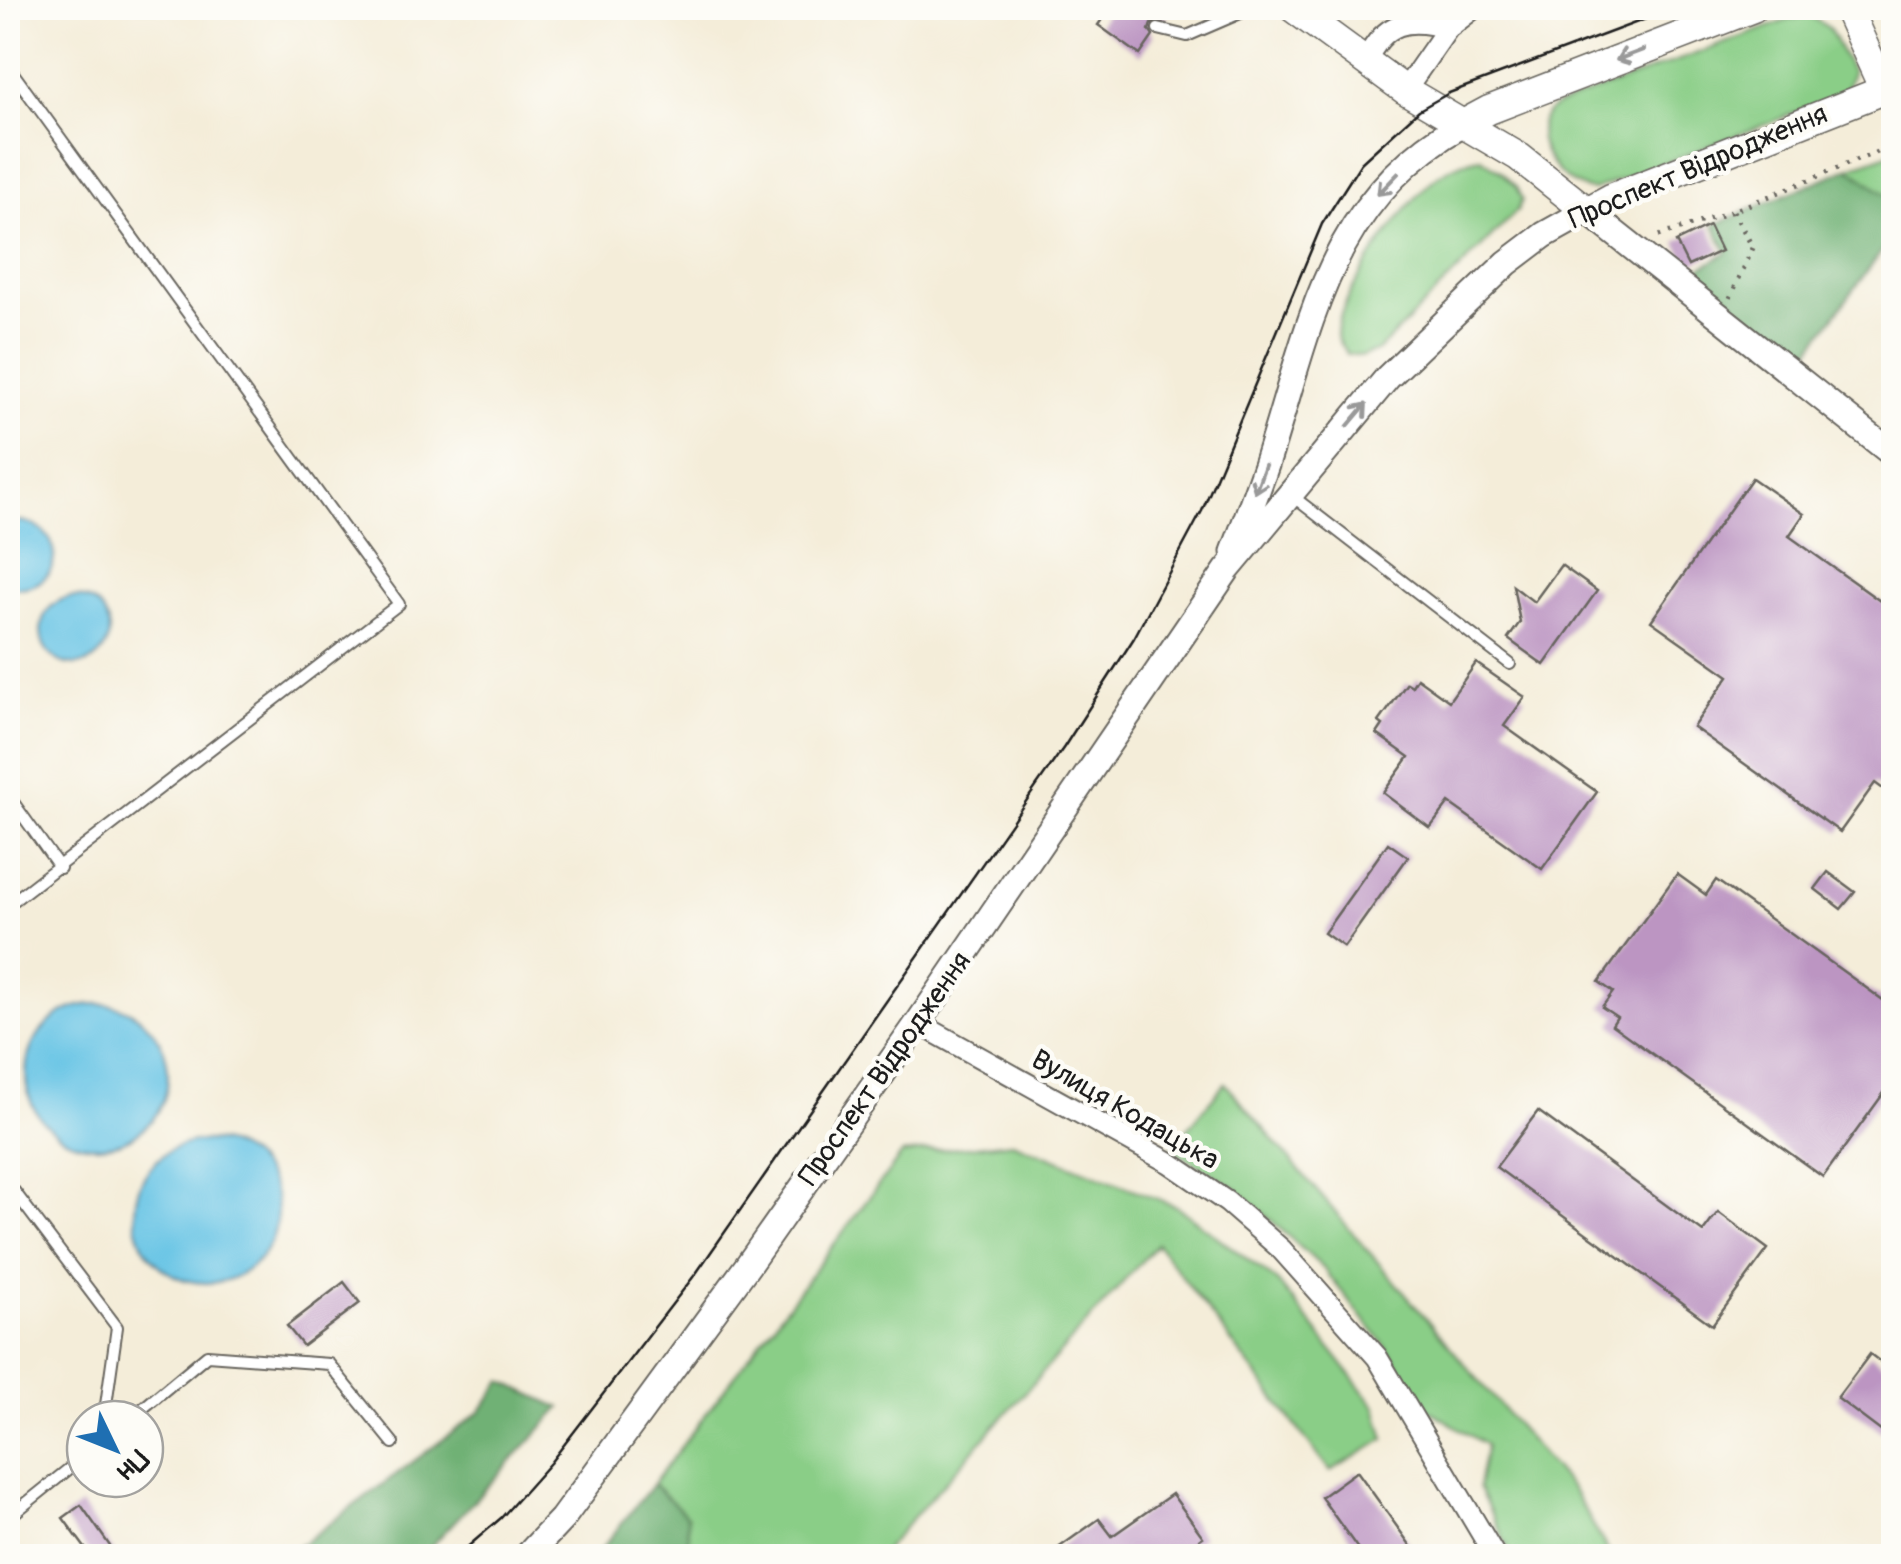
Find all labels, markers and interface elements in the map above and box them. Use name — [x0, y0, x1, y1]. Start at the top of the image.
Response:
one-way arrow — [1615, 47, 1646, 65]
street label: Проспект Відродження — [1563, 97, 1833, 237]
one-way arrow — [1376, 172, 1400, 196]
one-way arrow — [1346, 402, 1368, 428]
one-way arrow — [1250, 463, 1268, 494]
street label: Проспект Відродження — [791, 945, 979, 1193]
street label: Вулиця Кодацька — [1025, 1042, 1225, 1178]
north arrow — [65, 1399, 165, 1499]
text: Пн — [109, 1442, 155, 1488]

